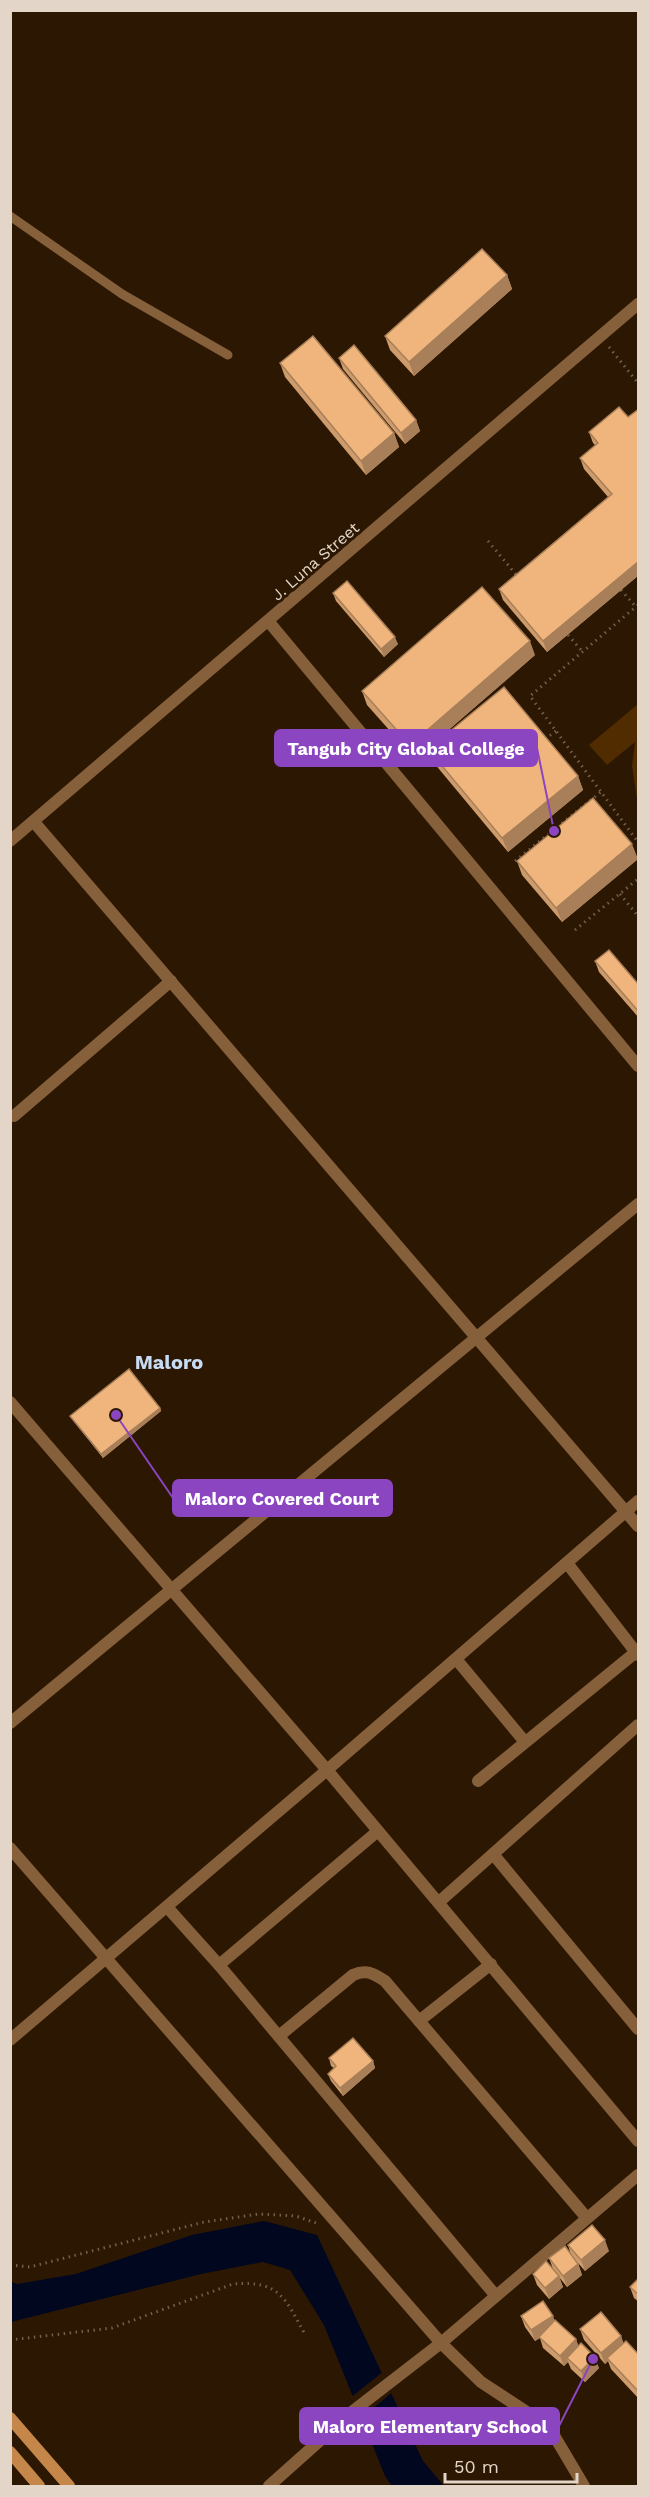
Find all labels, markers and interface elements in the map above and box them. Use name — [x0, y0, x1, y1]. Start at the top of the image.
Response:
street label: J. Luna Street — [268, 518, 363, 605]
callout: Tangub City Global College — [275, 730, 537, 766]
text: Tangub City Global College — [287, 738, 525, 759]
district label: Maloro — [135, 1350, 203, 1374]
callout: Maloro Covered Court — [173, 1480, 392, 1516]
text: Maloro Covered Court — [185, 1488, 379, 1509]
callout: Maloro Elementary School — [300, 2408, 559, 2444]
text: Maloro Elementary School — [313, 2416, 547, 2437]
scale bar — [445, 2446, 577, 2484]
text: 50 m — [454, 2456, 499, 2477]

